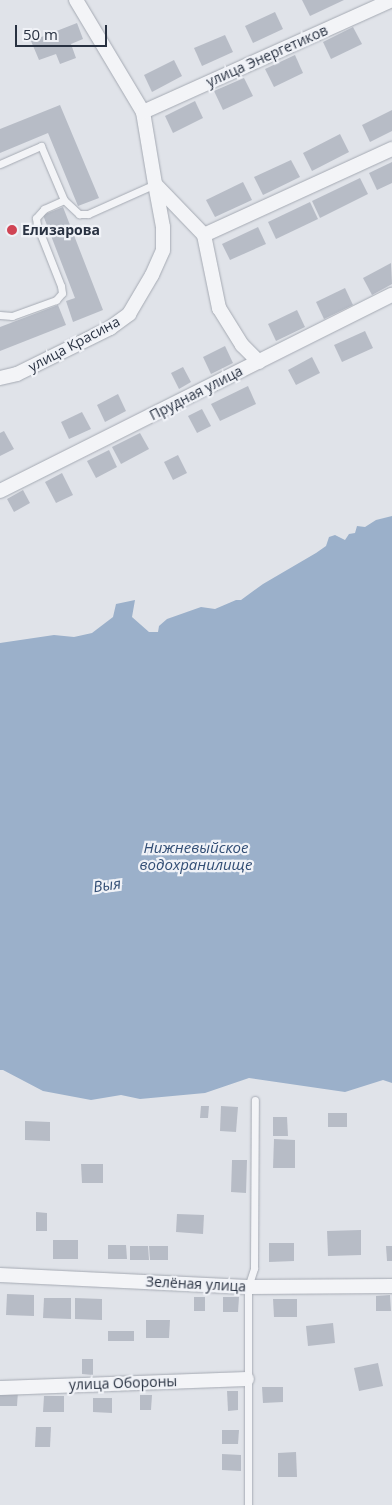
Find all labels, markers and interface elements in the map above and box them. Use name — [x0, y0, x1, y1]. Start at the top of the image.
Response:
scale bar — [18, 15, 110, 47]
street label: улица Энергетиков — [204, 22, 330, 90]
text: 50 m — [23, 24, 58, 44]
place label: Елизарова — [22, 222, 100, 238]
marker: Елизарова — [6, 224, 18, 236]
street label: улица Красина — [25, 313, 123, 375]
street label: Прудная улица — [147, 362, 245, 424]
water label: Нижневыйское водохранилище — [140, 838, 252, 873]
water label: Выя — [92, 874, 122, 896]
street label: Зелёная улица — [145, 1273, 247, 1295]
street label: улица Обороны — [69, 1373, 177, 1393]

